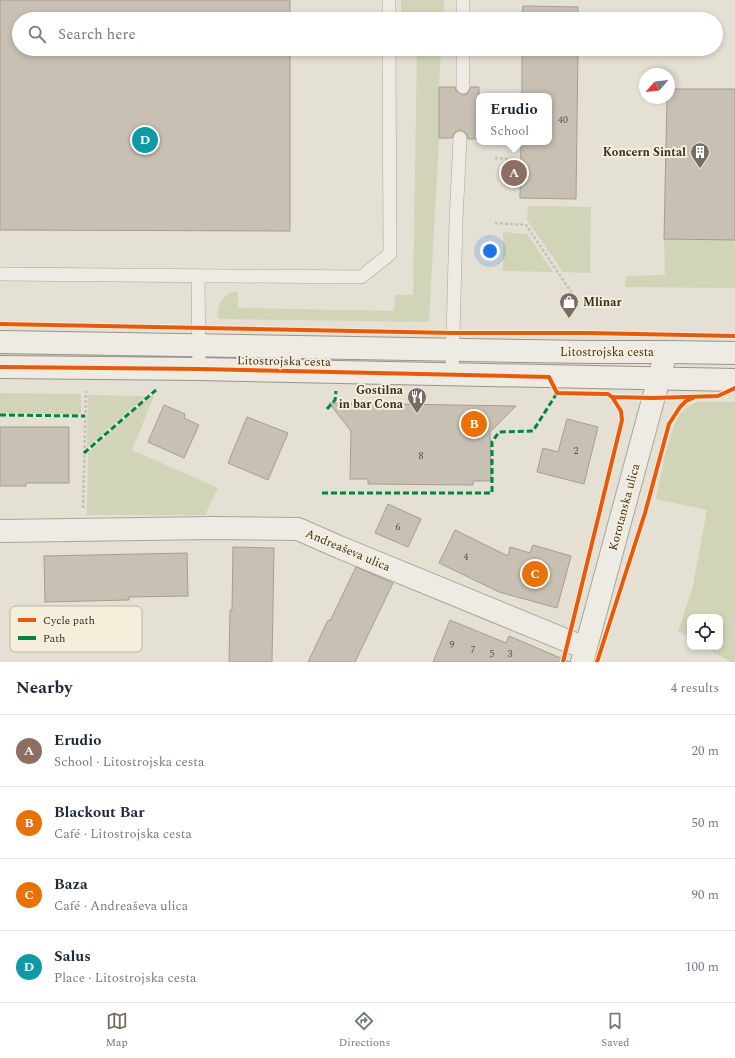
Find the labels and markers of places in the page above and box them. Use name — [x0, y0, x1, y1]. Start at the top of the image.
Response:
pin: D — [132, 125, 158, 155]
building icon: Koncern Sintal — [689, 141, 711, 169]
place label: Koncern Sintal — [603, 143, 686, 162]
pin: A — [501, 158, 527, 188]
shop icon: Mlinar — [558, 291, 580, 319]
place label: Mlinar — [583, 293, 622, 312]
place label: Gostilna in bar Cona — [339, 381, 404, 414]
restaurant icon: Gostilna in bar Cona — [406, 386, 428, 414]
pin: B — [461, 409, 487, 439]
pin: C — [522, 559, 548, 589]

